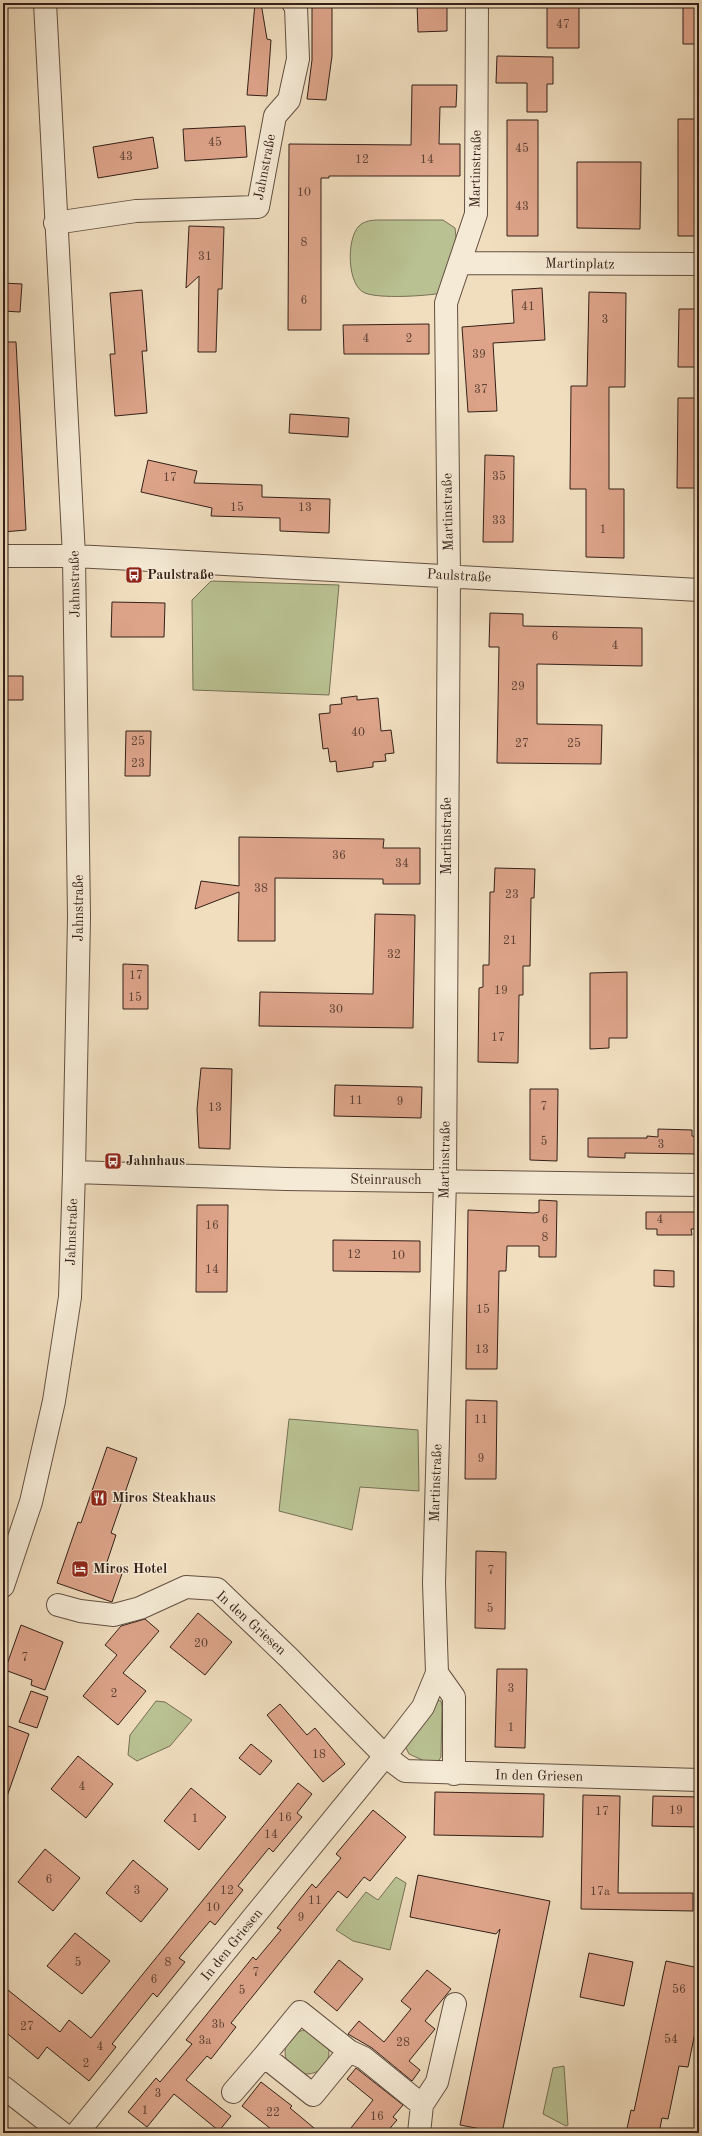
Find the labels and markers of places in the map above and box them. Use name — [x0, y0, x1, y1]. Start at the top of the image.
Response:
bus stop icon: Paulstraße — [124, 565, 144, 585]
place label: Paulstraße — [147, 568, 214, 582]
bus stop icon: Jahnhaus — [103, 1151, 123, 1171]
place label: Jahnhaus — [126, 1154, 185, 1168]
restaurant icon: Miros Steakhaus — [89, 1488, 109, 1508]
place label: Miros Steakhaus — [112, 1491, 216, 1505]
hotel icon: Miros Hotel — [70, 1559, 90, 1579]
place label: Miros Hotel — [93, 1562, 167, 1576]

